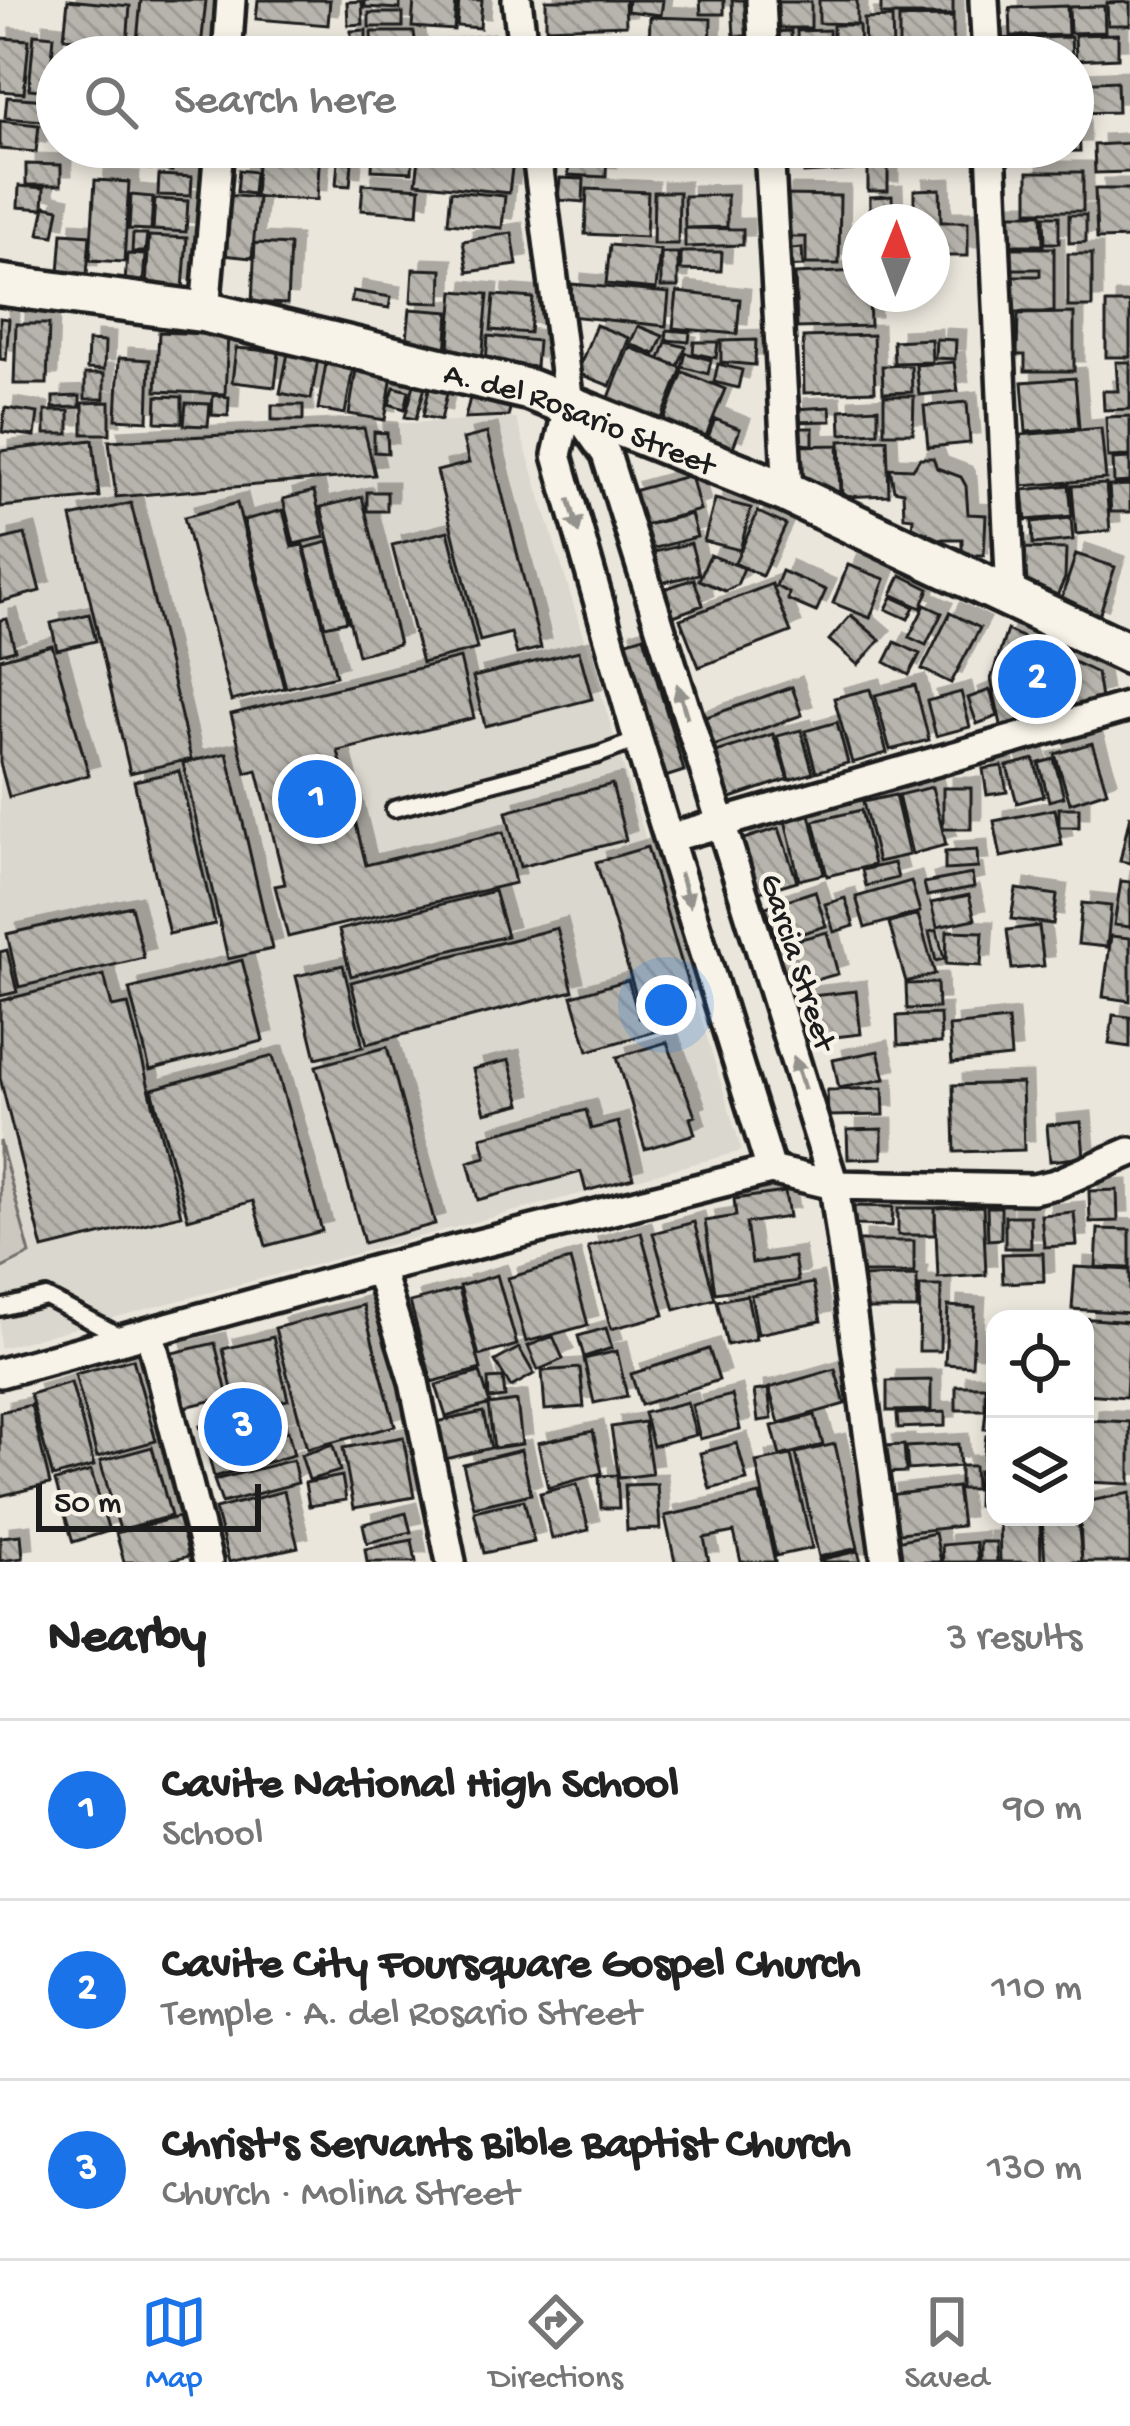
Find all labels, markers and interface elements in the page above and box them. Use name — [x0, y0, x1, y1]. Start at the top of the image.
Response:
search box — [36, 36, 1094, 168]
icon: search — [78, 69, 144, 135]
text: Search here — [174, 76, 396, 129]
north arrow — [842, 204, 950, 312]
street label: A. del Rosario Street — [440, 357, 722, 488]
one-way arrow — [566, 498, 584, 535]
pin: 2 — [998, 634, 1076, 724]
one-way arrow — [672, 682, 690, 719]
pin: 1 — [278, 754, 356, 844]
street label: Garcia Street — [749, 870, 842, 1058]
one-way arrow — [677, 872, 695, 909]
your location — [636, 975, 696, 1035]
one-way arrow — [788, 1054, 807, 1091]
map controls — [986, 1310, 1094, 1526]
button: locate — [986, 1310, 1094, 1418]
pin: 3 — [204, 1382, 282, 1472]
button: layers — [986, 1418, 1094, 1526]
scale bar — [36, 1478, 261, 1531]
text: 50 m — [54, 1486, 121, 1524]
text: Nearby — [48, 1610, 206, 1670]
text: 3 results — [947, 1617, 1082, 1663]
text: Cavite National High School — [162, 1760, 679, 1813]
text: 1 — [79, 1787, 95, 1833]
text: 90 m — [1003, 1787, 1082, 1833]
text: School — [162, 1813, 263, 1859]
text: Cavite City Foursquare Gospel Church — [162, 1940, 861, 1993]
text: 2 — [77, 1967, 97, 2013]
text: 110 m — [991, 1967, 1082, 2013]
text: Temple · A. del Rosario Street — [162, 1993, 641, 2039]
text: Christ's Servants Bible Baptist Church — [162, 2120, 851, 2173]
text: 3 — [77, 2147, 97, 2193]
text: 130 m — [987, 2147, 1082, 2193]
text: Church · Molina Street — [162, 2173, 519, 2219]
tab: Map — [141, 2289, 207, 2399]
tab: Directions — [489, 2289, 623, 2399]
tab: Saved — [905, 2289, 989, 2399]

